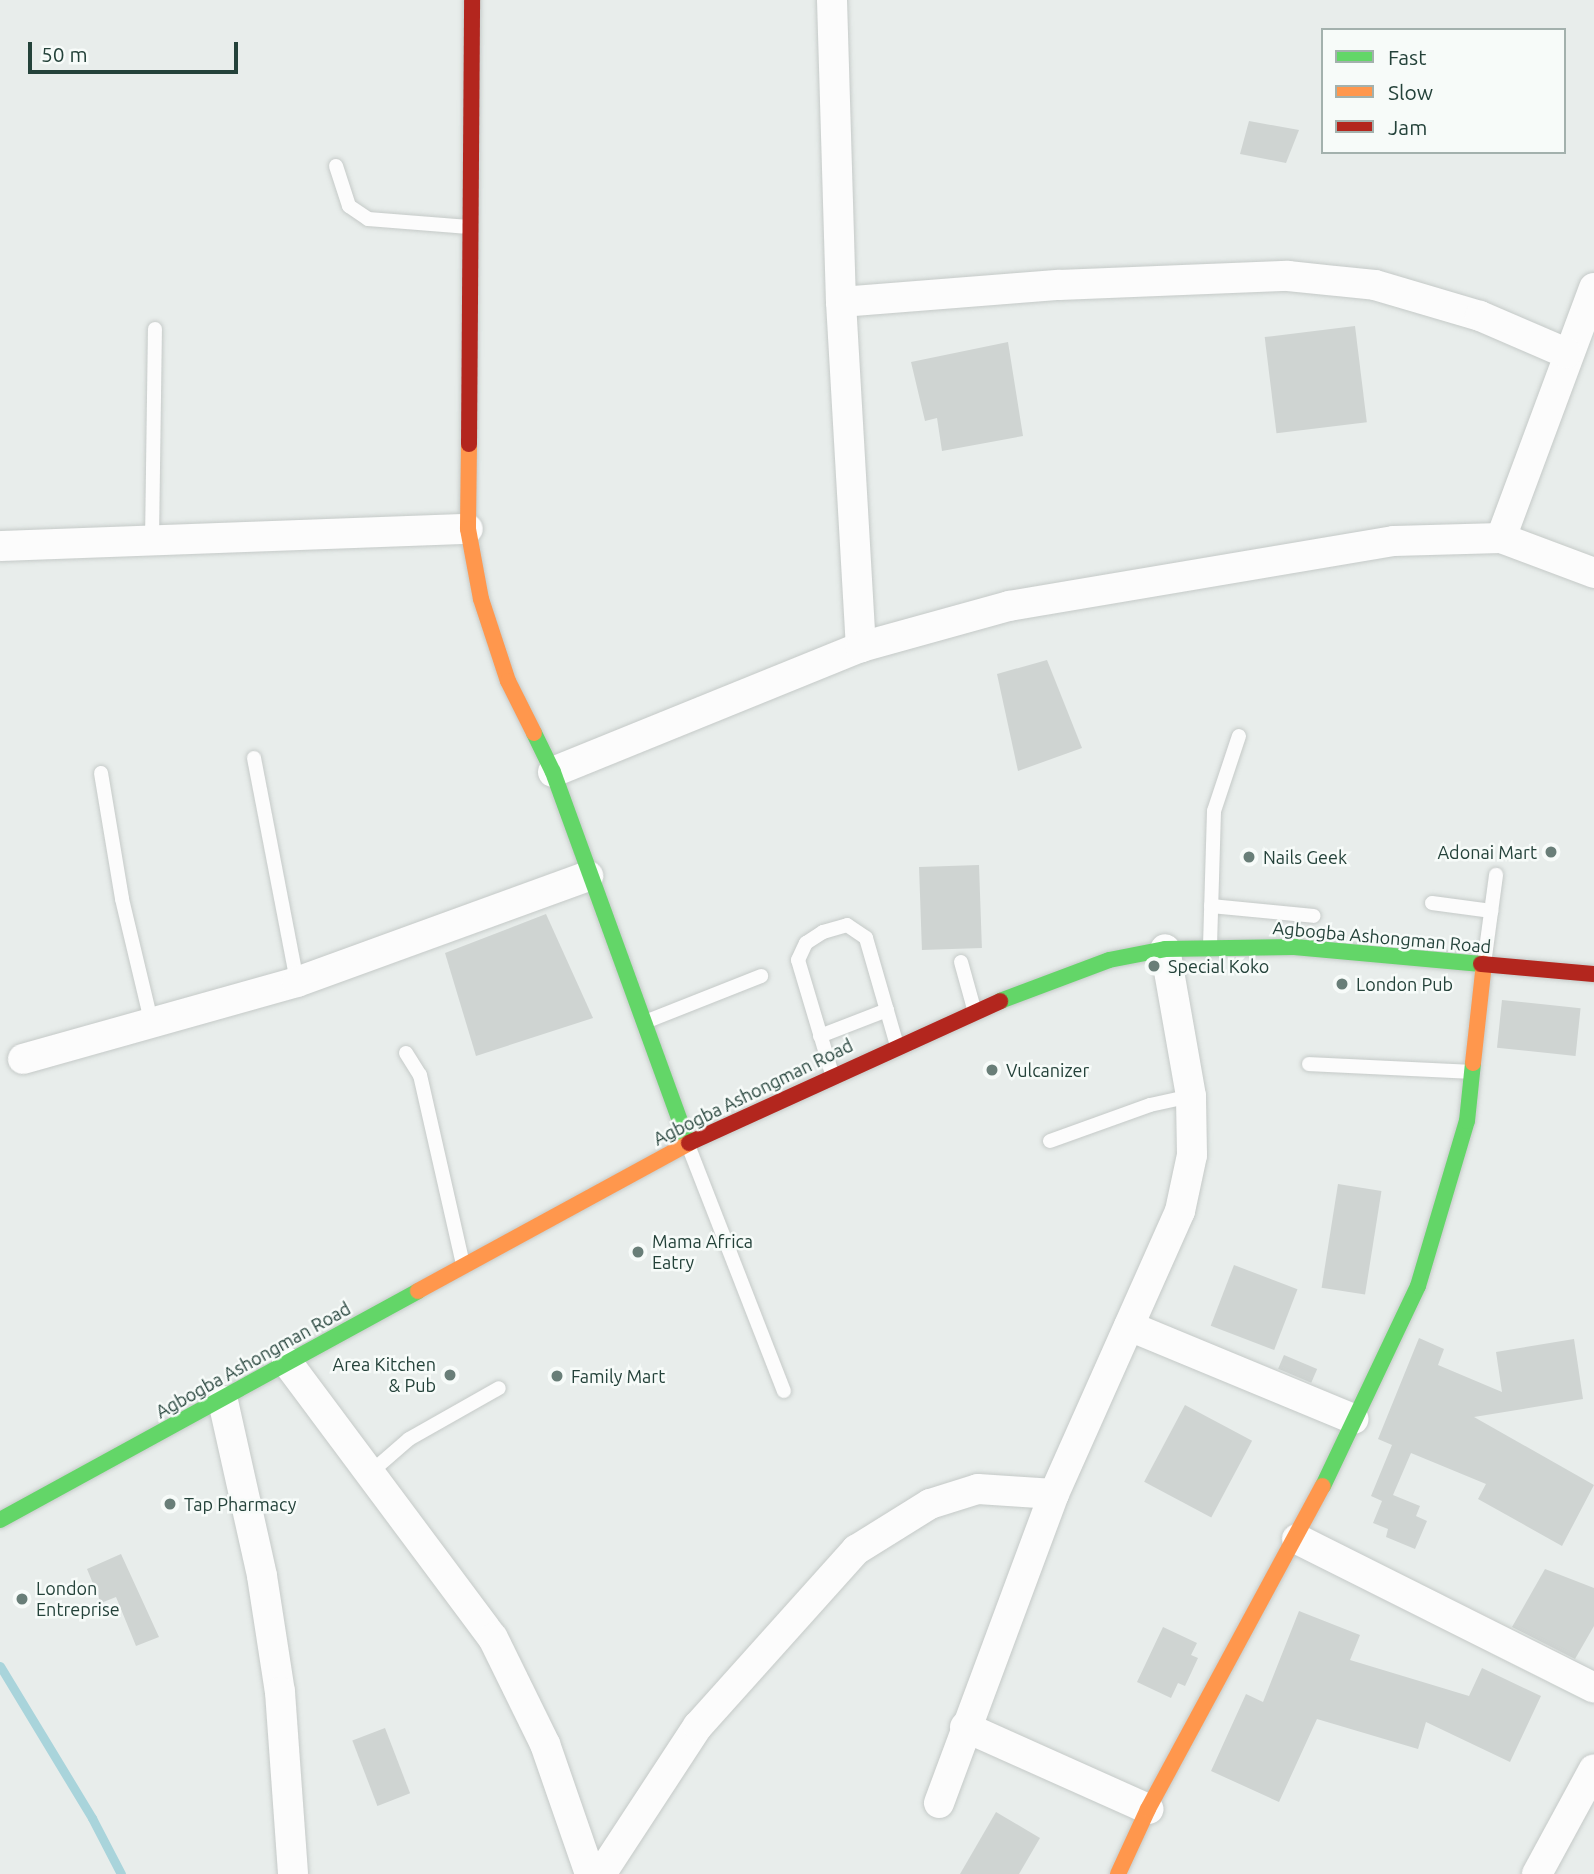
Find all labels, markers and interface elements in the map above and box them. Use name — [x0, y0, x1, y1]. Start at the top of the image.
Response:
scale bar — [32, 28, 242, 72]
legend — [1321, 28, 1566, 154]
text: 50 m — [41, 42, 88, 66]
text: Fast — [1388, 45, 1426, 69]
text: Slow — [1388, 80, 1433, 104]
text: Jam — [1388, 115, 1427, 139]
place label: Adonai Mart — [1437, 841, 1537, 863]
marker: Adonai Mart — [1543, 844, 1559, 860]
place label: Nails Geek — [1263, 846, 1347, 868]
marker: Nails Geek — [1241, 849, 1257, 865]
street label: Agbogba Ashongman Road — [1272, 917, 1492, 957]
place label: Special Koko — [1168, 955, 1269, 977]
marker: Special Koko — [1146, 958, 1162, 974]
place label: London Pub — [1356, 973, 1453, 995]
marker: London Pub — [1334, 976, 1350, 992]
street label: Agbogba Ashongman Road — [650, 1034, 856, 1150]
place label: Vulcanizer — [1006, 1059, 1089, 1081]
marker: Vulcanizer — [984, 1062, 1000, 1078]
place label: Mama Africa Eatry — [652, 1231, 753, 1274]
marker: Mama Africa Eatry — [630, 1244, 646, 1260]
street label: Agbogba Ashongman Road — [152, 1297, 354, 1423]
place label: Area Kitchen & Pub — [333, 1354, 436, 1396]
place label: Family Mart — [571, 1365, 665, 1387]
marker: Area Kitchen & Pub — [442, 1367, 458, 1383]
marker: Family Mart — [549, 1368, 565, 1384]
place label: Tap Pharmacy — [184, 1493, 296, 1515]
marker: Tap Pharmacy — [162, 1496, 178, 1512]
place label: London Entreprise — [36, 1578, 120, 1620]
marker: London Entreprise — [14, 1591, 30, 1607]

